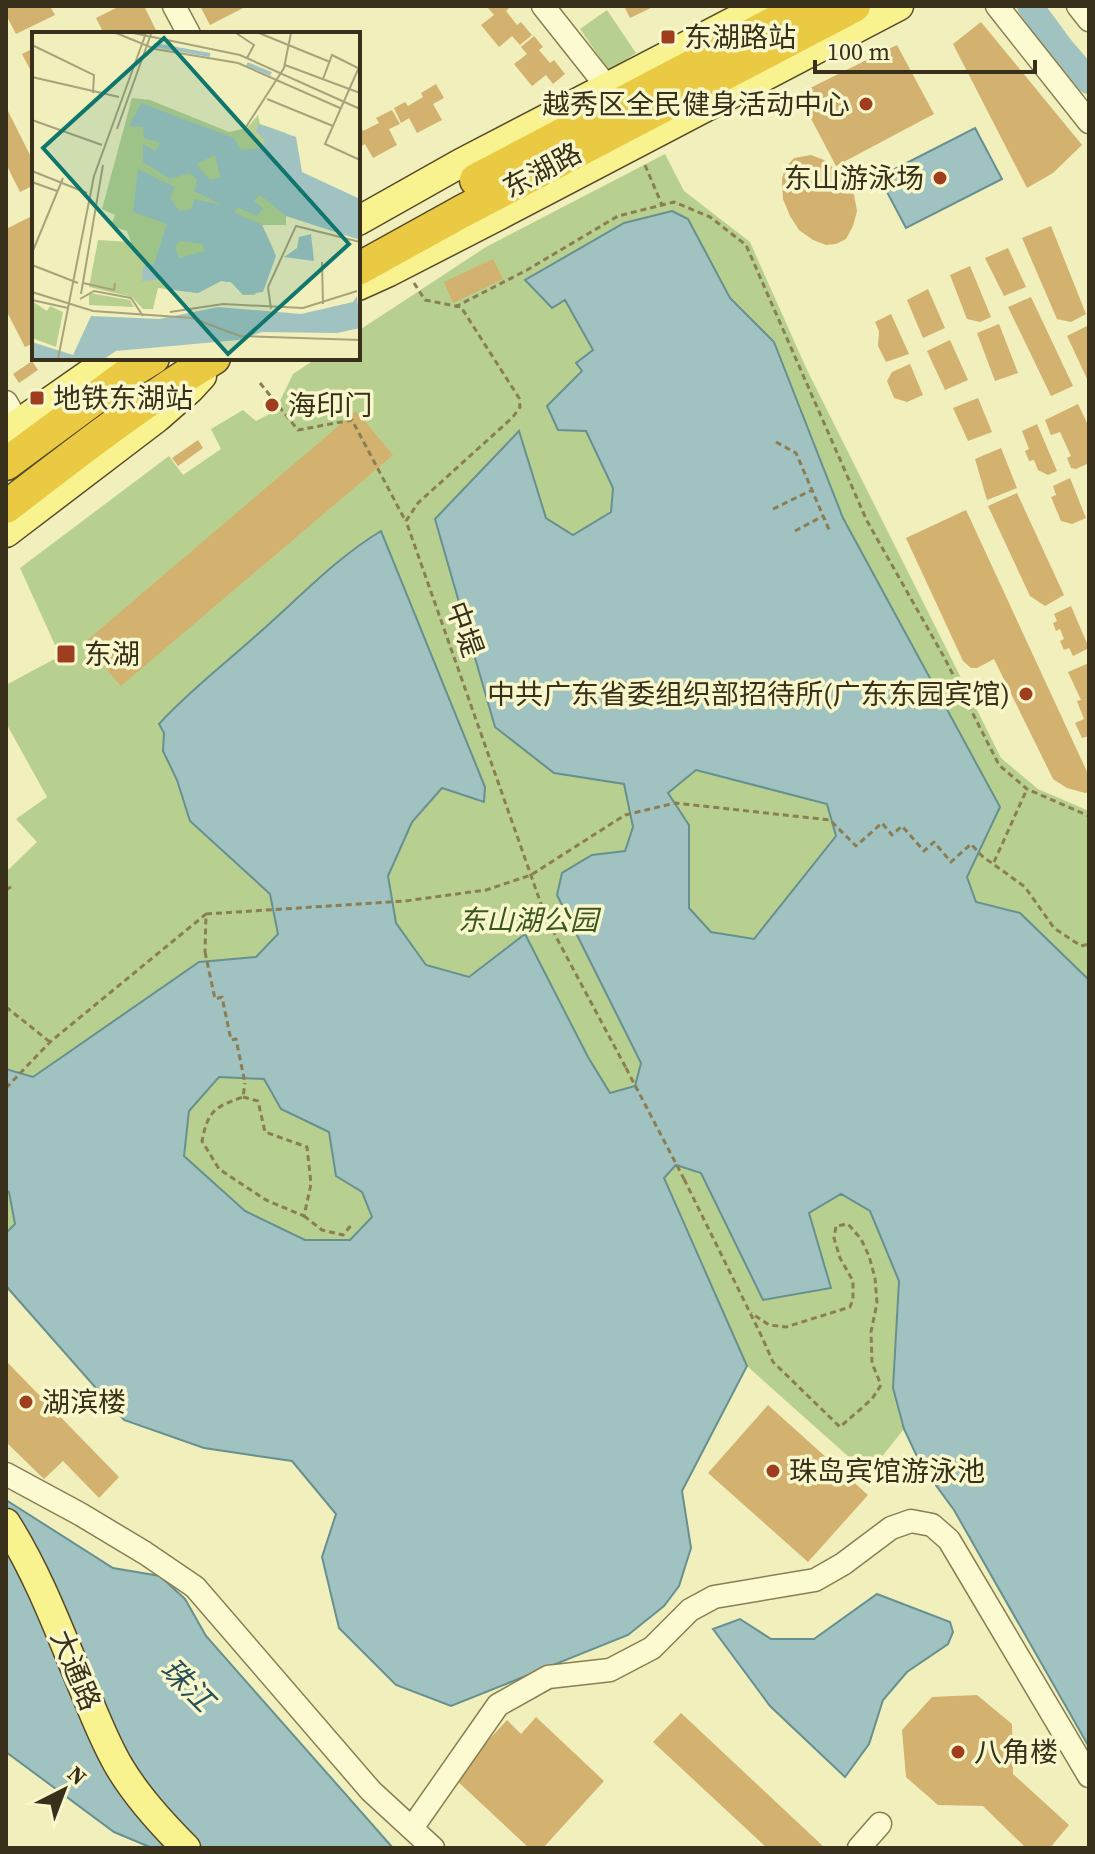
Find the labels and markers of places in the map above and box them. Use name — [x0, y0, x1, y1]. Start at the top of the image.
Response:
place label: 东湖路站 — [684, 18, 796, 56]
marker: 东湖路站 — [659, 28, 677, 46]
place label: 越秀区全民健身活动中心 — [542, 85, 850, 123]
marker: 越秀区全民健身活动中心 — [857, 95, 875, 113]
place label: 东山游泳场 — [784, 159, 924, 197]
marker: 东山游泳场 — [931, 169, 949, 187]
place label: 地铁东湖站 — [53, 379, 193, 417]
place label: 海印门 — [288, 386, 372, 424]
marker: 地铁东湖站 — [28, 389, 46, 407]
marker: 海印门 — [263, 396, 281, 414]
place label: 东湖 — [84, 635, 140, 673]
marker: 东湖 — [55, 643, 77, 665]
place label: 中共广东省委组织部招待所(广东东园宾馆) — [487, 675, 1010, 713]
marker: 中共广东省委组织部招待所(广东东园宾馆) — [1017, 685, 1035, 703]
place label: 湖滨楼 — [42, 1383, 126, 1421]
marker: 湖滨楼 — [17, 1393, 35, 1411]
place label: 珠岛宾馆游泳池 — [789, 1452, 985, 1490]
marker: 珠岛宾馆游泳池 — [764, 1462, 782, 1480]
place label: 八角楼 — [974, 1733, 1058, 1771]
marker: 八角楼 — [949, 1743, 967, 1761]

